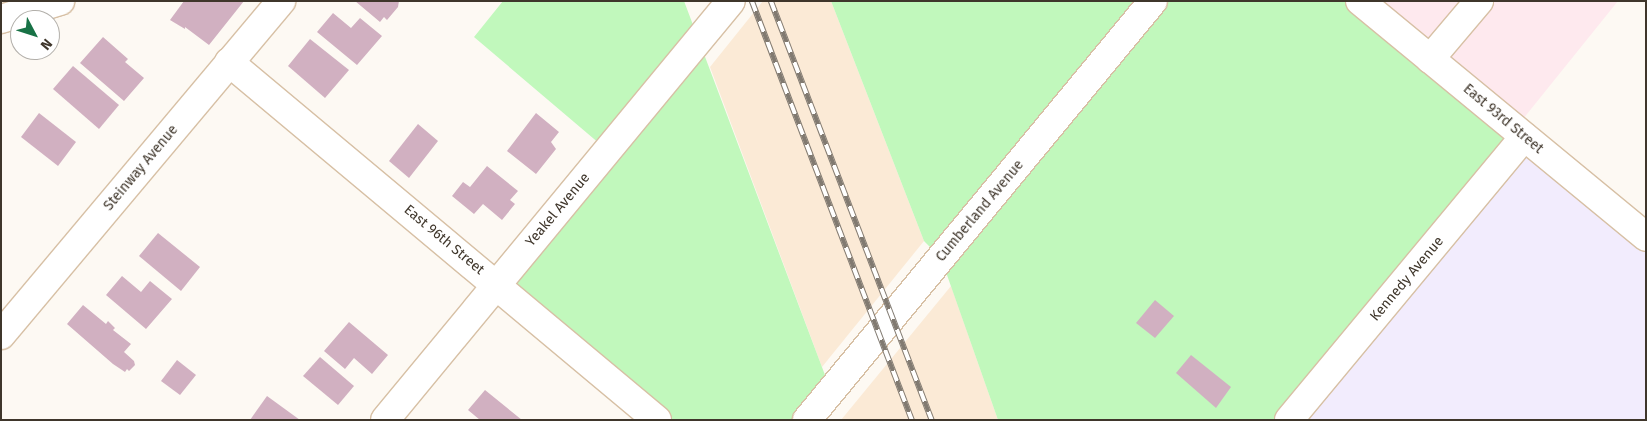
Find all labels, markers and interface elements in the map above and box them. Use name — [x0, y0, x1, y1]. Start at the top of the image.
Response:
north arrow — [10, 10, 60, 60]
text: N — [37, 35, 56, 53]
street label: East 93rd Street — [1460, 81, 1546, 157]
street label: Steinway Avenue — [100, 122, 182, 214]
street label: Cumberland Avenue — [933, 157, 1027, 265]
street label: Yeakel Avenue — [522, 170, 594, 250]
street label: East 96th Street — [400, 201, 488, 279]
street label: Kennedy Avenue — [1367, 233, 1447, 325]

